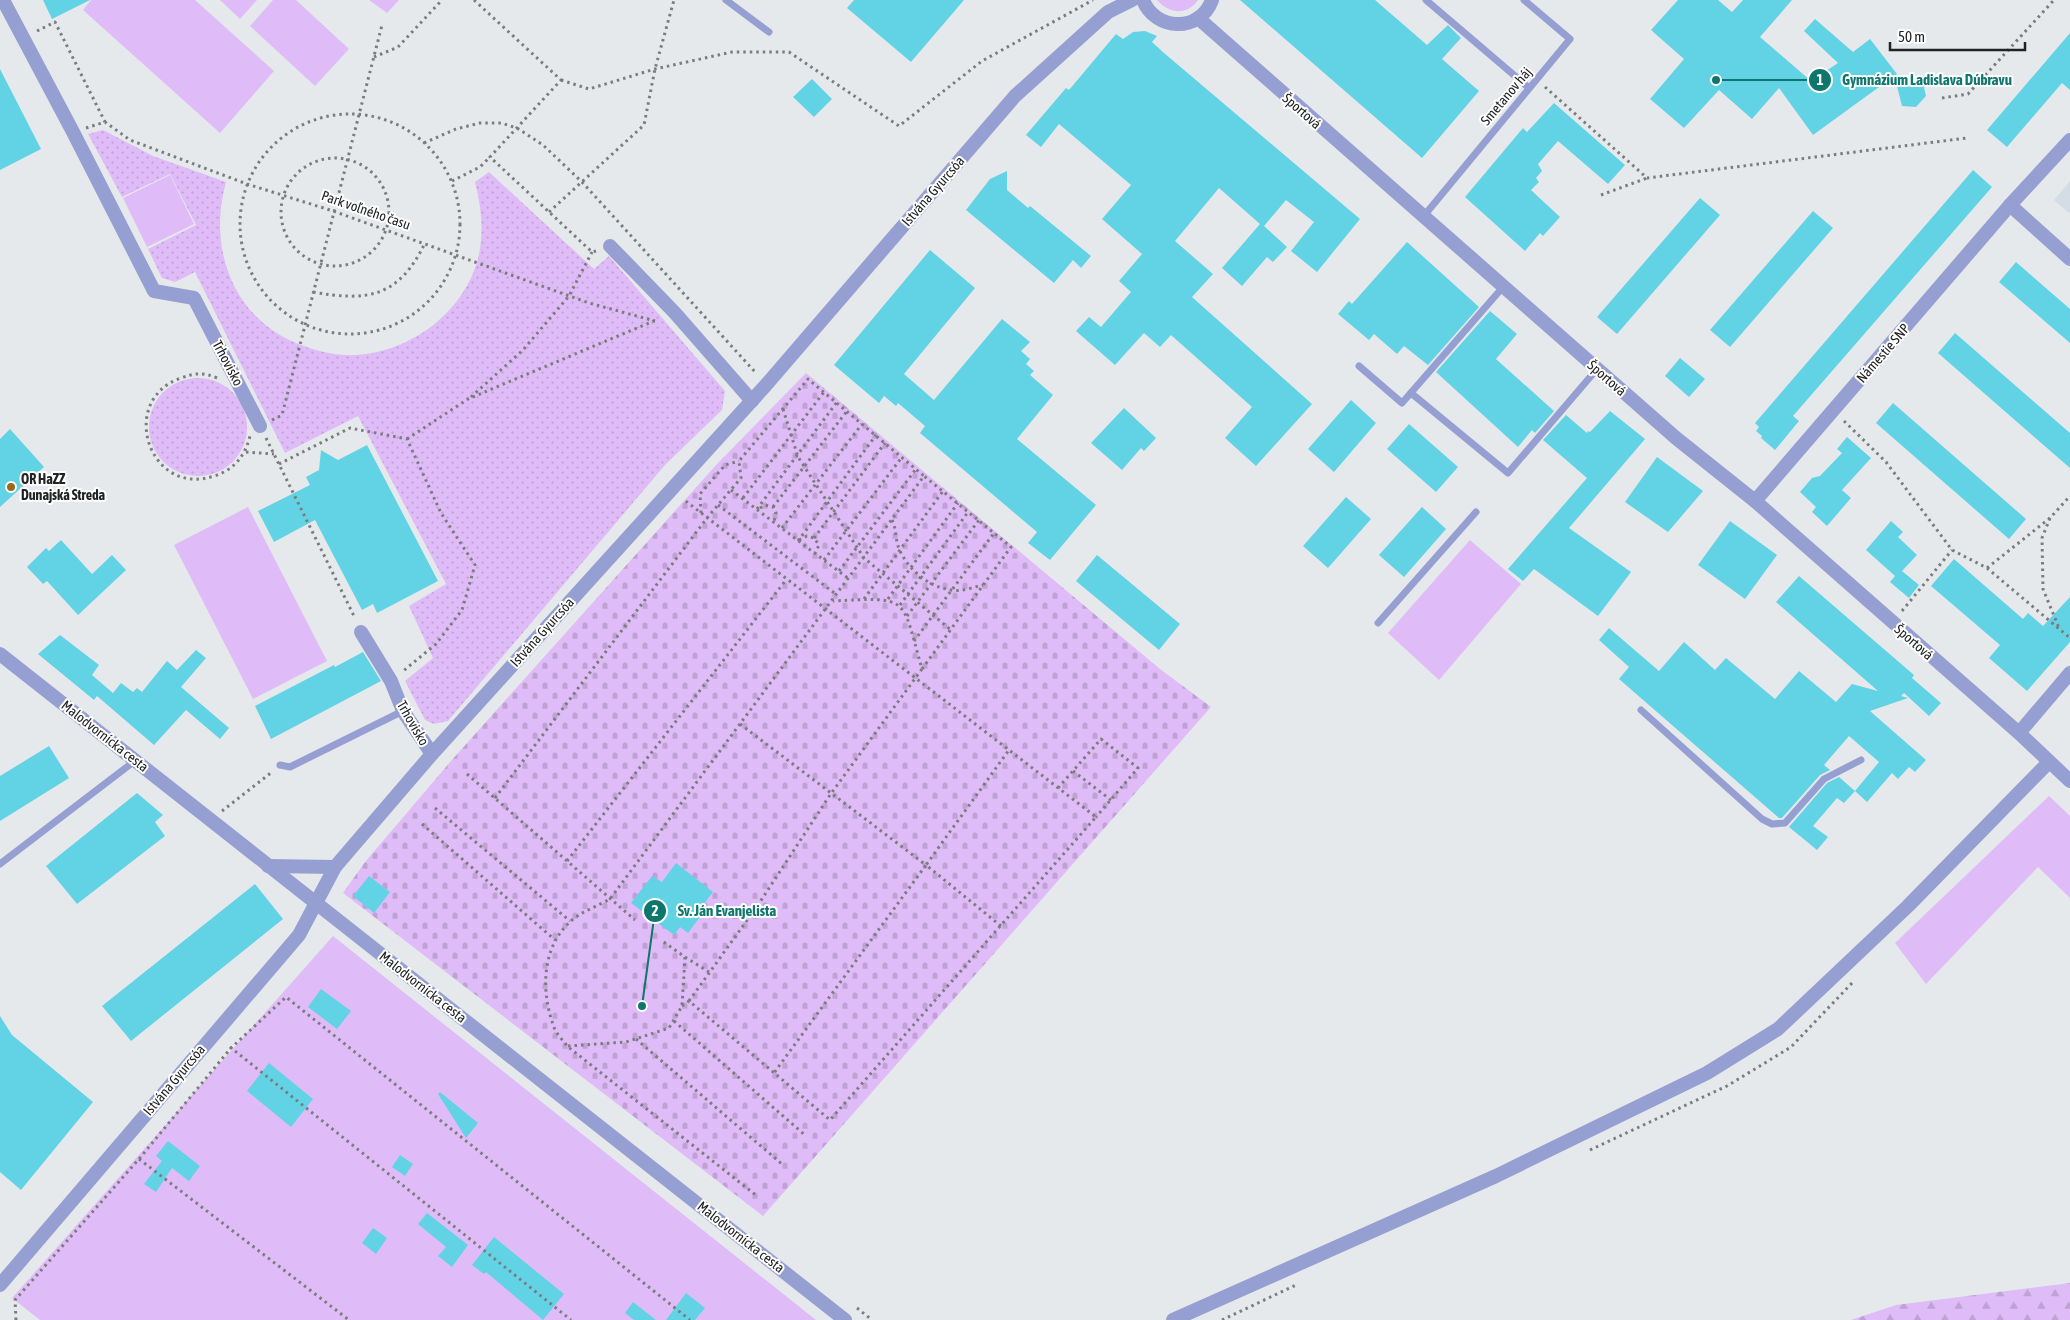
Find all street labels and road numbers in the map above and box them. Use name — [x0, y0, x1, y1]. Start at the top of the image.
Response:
street label: Smetanov háj — [1477, 64, 1535, 128]
street label: Športová — [1280, 90, 1324, 132]
street label: Istvána Gyurcsóa — [898, 153, 968, 229]
street label: Park voľného času — [319, 187, 413, 233]
street label: Námestie SNP — [1853, 320, 1913, 386]
street label: Trhovisko — [209, 338, 247, 388]
street label: Športová — [1585, 357, 1629, 399]
street label: Istvána Gyurcsóa — [507, 594, 577, 670]
street label: Športová — [1892, 621, 1936, 663]
street label: Malodvornícka cesta — [58, 697, 152, 775]
street label: Trhovisko — [394, 698, 432, 748]
street label: Malodvornícka cesta — [376, 948, 470, 1026]
street label: Istvána Gyurcsóa — [140, 1041, 208, 1119]
street label: Malodvornícka cesta — [694, 1198, 788, 1276]

